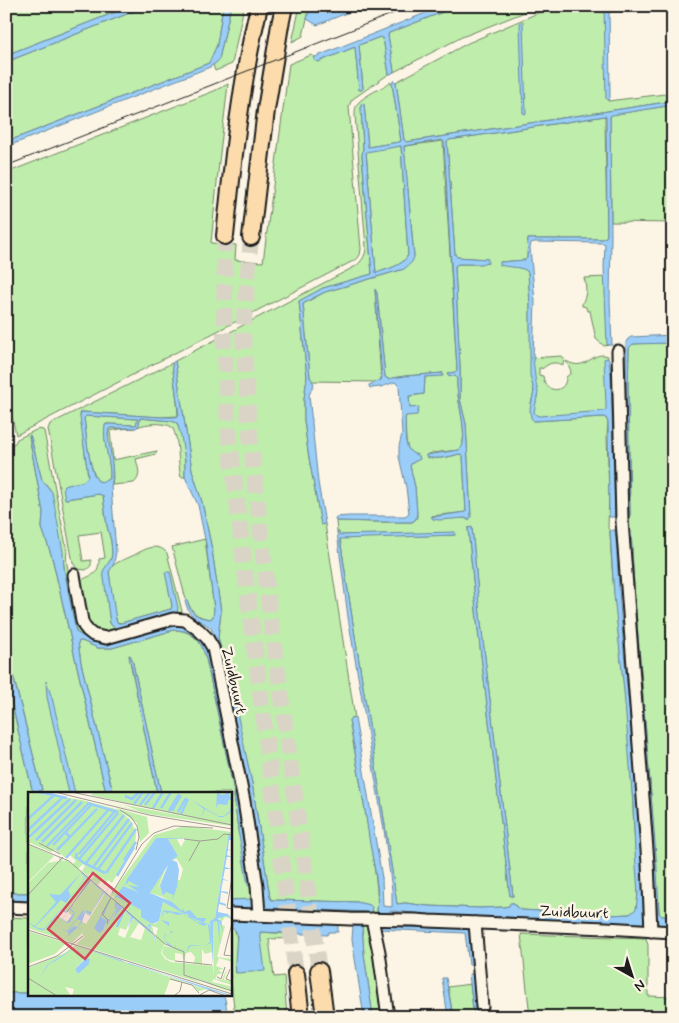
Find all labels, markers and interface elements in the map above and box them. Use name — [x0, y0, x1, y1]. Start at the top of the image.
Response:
street label: Zuidbuurt — [216, 644, 252, 716]
inset map — [28, 792, 231, 996]
street label: Zuidbuurt — [539, 901, 609, 924]
north arrow — [606, 950, 656, 1000]
text: N — [630, 975, 649, 995]

